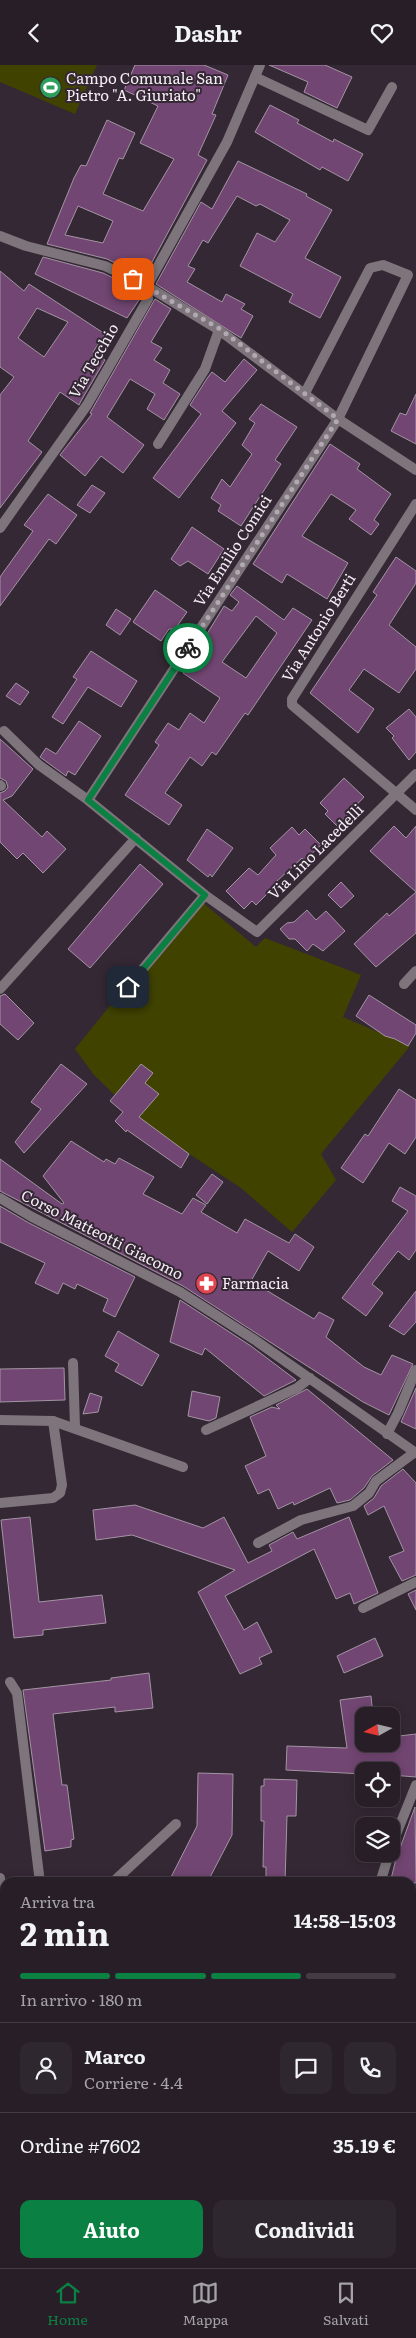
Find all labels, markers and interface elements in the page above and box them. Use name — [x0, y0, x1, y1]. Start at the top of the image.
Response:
text: Dashr — [174, 16, 242, 49]
icon: back — [20, 19, 48, 47]
icon: heart — [368, 19, 396, 47]
place label: Campo Comunale San Pietro "A. Giuriato" — [66, 66, 223, 106]
sports icon: Campo Comunale San Pietro "A. Giuriato" — [38, 76, 62, 100]
pin — [112, 258, 154, 300]
icon: bag — [119, 265, 147, 293]
street label: Via Tecchio — [62, 318, 124, 402]
street label: Via Emilio Comici — [187, 490, 277, 611]
street label: Via Antonio Berti — [275, 568, 360, 686]
courier — [163, 623, 213, 673]
icon: bike — [174, 634, 202, 662]
street label: Via Lino Lacedelli — [262, 798, 368, 904]
pin — [107, 966, 149, 1008]
icon: home — [114, 973, 142, 1001]
street label: Corso Matteotti Giacomo — [18, 1183, 188, 1285]
place label: Farmacia — [222, 1271, 290, 1294]
pharmacy icon: Farmacia — [194, 1272, 218, 1296]
north arrow — [355, 1707, 400, 1753]
map controls — [355, 1707, 400, 1862]
button: locate — [355, 1762, 400, 1807]
button: layers — [355, 1817, 400, 1862]
text: Arriva tra — [20, 1889, 95, 1913]
text: 14:58–15:03 — [294, 1906, 396, 1934]
text: 2 min — [20, 1908, 109, 1956]
text: In arrivo · 180 m — [20, 1987, 142, 2011]
button: person — [20, 2042, 72, 2094]
text: Marco — [84, 2042, 146, 2070]
button: chat — [280, 2042, 332, 2094]
button: phone — [344, 2042, 396, 2094]
text: Corriere · 4.4 — [84, 2070, 183, 2094]
text: Ordine #7602 — [20, 2131, 140, 2159]
text: 35.19 € — [333, 2131, 396, 2159]
button: Aiuto — [20, 2200, 203, 2258]
button: Condividi — [213, 2200, 396, 2258]
tab: Home — [47, 2279, 88, 2329]
tab: Mappa — [183, 2279, 228, 2329]
tab: Salvati — [323, 2279, 369, 2329]

